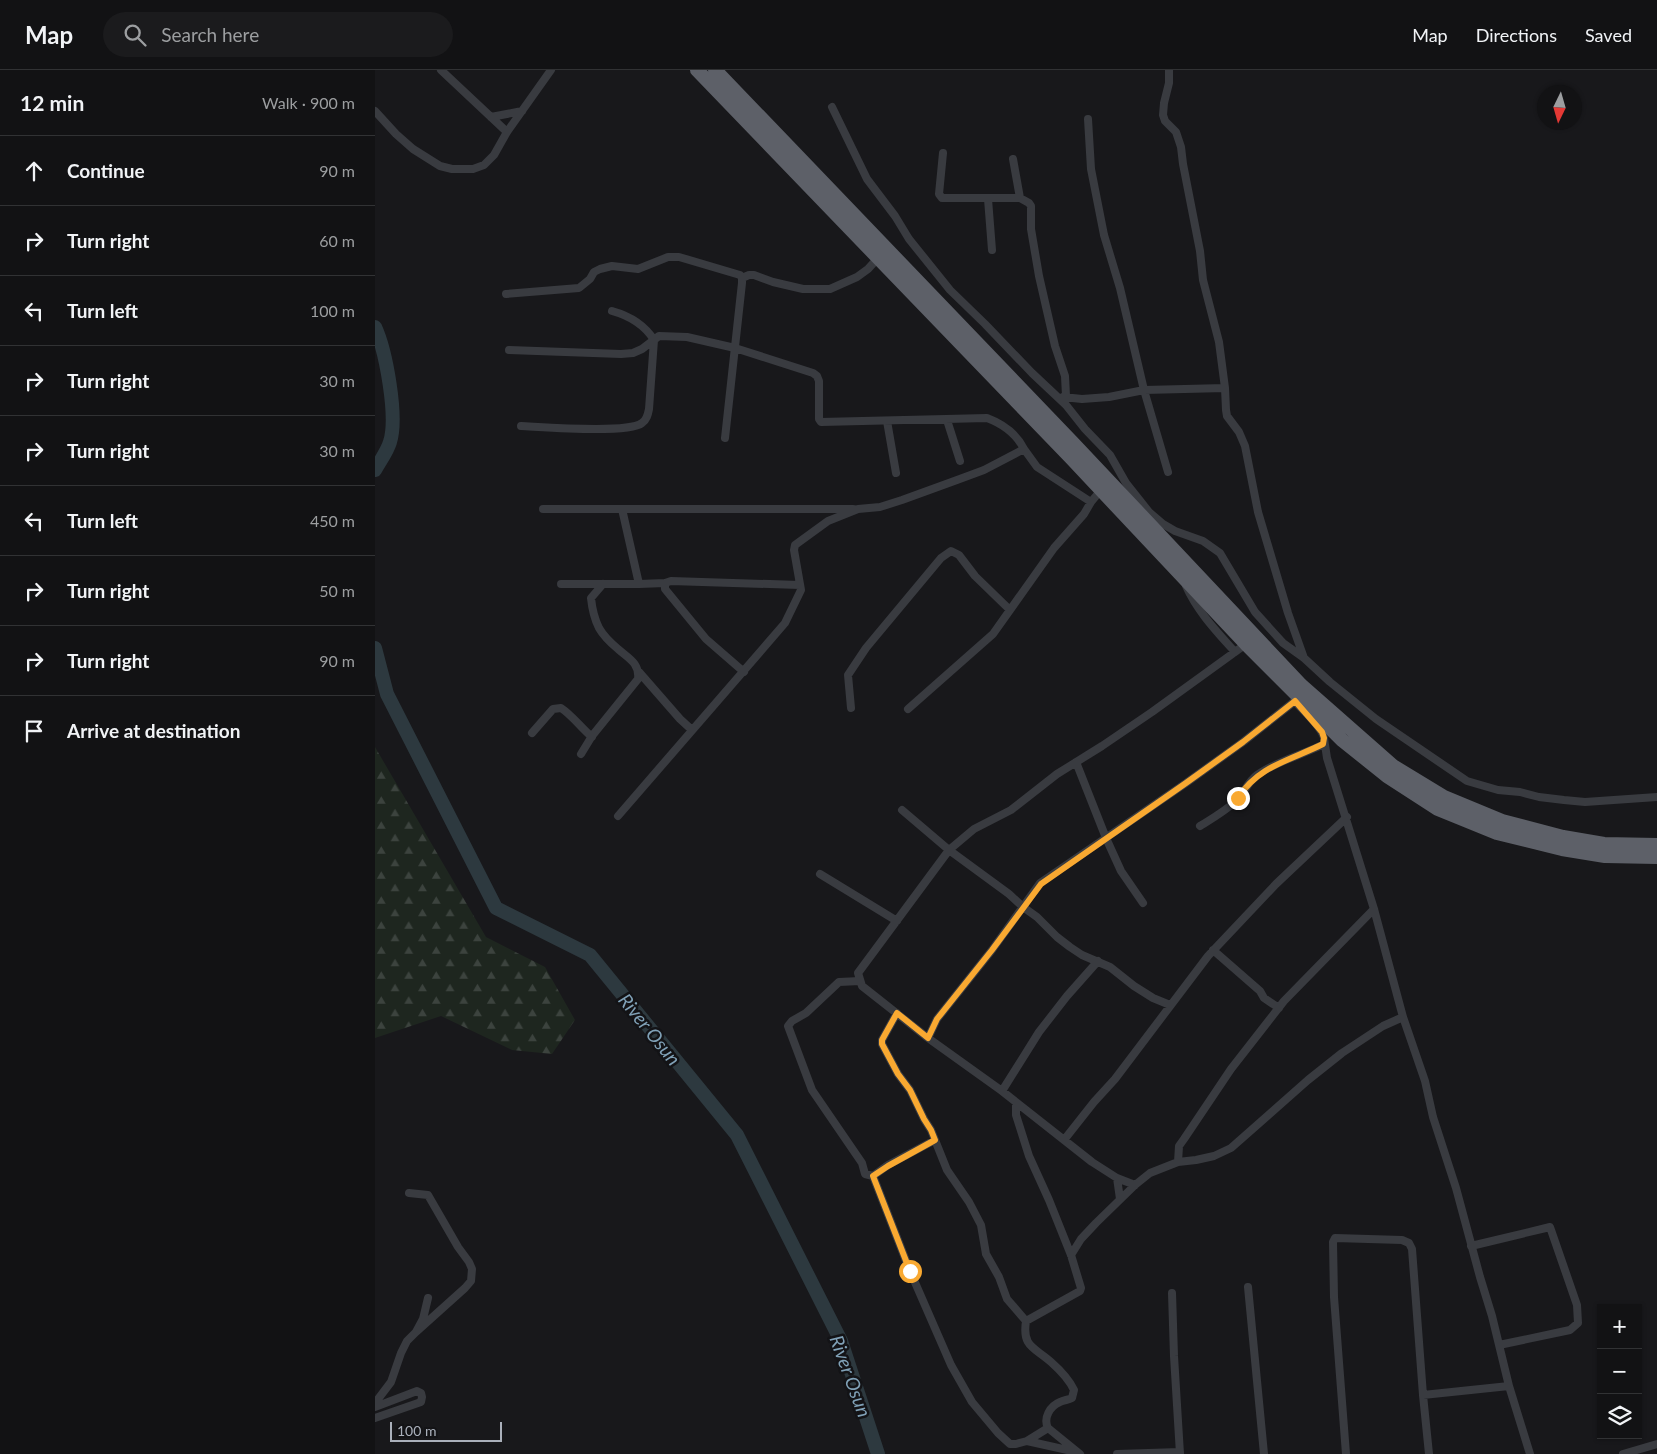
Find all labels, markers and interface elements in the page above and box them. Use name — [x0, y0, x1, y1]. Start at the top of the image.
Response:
search box — [103, 12, 453, 57]
text: Map — [25, 20, 73, 49]
icon: search — [121, 21, 149, 49]
text: Search here — [161, 23, 259, 46]
text: Map — [1412, 24, 1448, 46]
text: Directions — [1476, 24, 1557, 46]
text: Saved — [1585, 24, 1632, 46]
north arrow — [1537, 85, 1582, 130]
text: 12 min — [20, 90, 84, 115]
text: Walk · 900 m — [262, 93, 355, 112]
icon: ahead — [20, 157, 48, 185]
text: Continue — [67, 159, 145, 182]
text: 90 m — [319, 161, 355, 180]
icon: right — [20, 227, 48, 255]
text: Turn right — [67, 229, 149, 252]
text: 60 m — [319, 231, 355, 250]
icon: left — [20, 297, 48, 325]
text: Turn left — [67, 299, 138, 322]
text: 100 m — [310, 301, 355, 320]
icon: right — [20, 367, 48, 395]
text: Turn right — [67, 369, 149, 392]
text: 30 m — [319, 371, 355, 390]
icon: right — [20, 437, 48, 465]
text: Turn right — [67, 439, 149, 462]
text: 30 m — [319, 441, 355, 460]
icon: left — [20, 507, 48, 535]
text: Turn left — [67, 509, 138, 532]
text: 450 m — [310, 511, 355, 530]
icon: right — [20, 577, 48, 605]
text: Turn right — [67, 579, 149, 602]
text: 50 m — [319, 581, 355, 600]
icon: right — [20, 647, 48, 675]
text: Turn right — [67, 649, 149, 672]
text: 90 m — [319, 651, 355, 670]
icon: arrive — [20, 717, 48, 745]
text: Arrive at destination — [67, 719, 240, 742]
route end — [1227, 787, 1250, 810]
water label: River Osun — [614, 988, 686, 1070]
route start — [899, 1260, 922, 1283]
map controls — [1597, 1304, 1642, 1439]
button: + — [1597, 1304, 1642, 1349]
water label: River Osun — [826, 1332, 876, 1420]
button: − — [1597, 1349, 1642, 1394]
button: layers — [1597, 1394, 1642, 1439]
scale bar — [390, 1419, 503, 1442]
text: 100 m — [397, 1422, 436, 1439]

